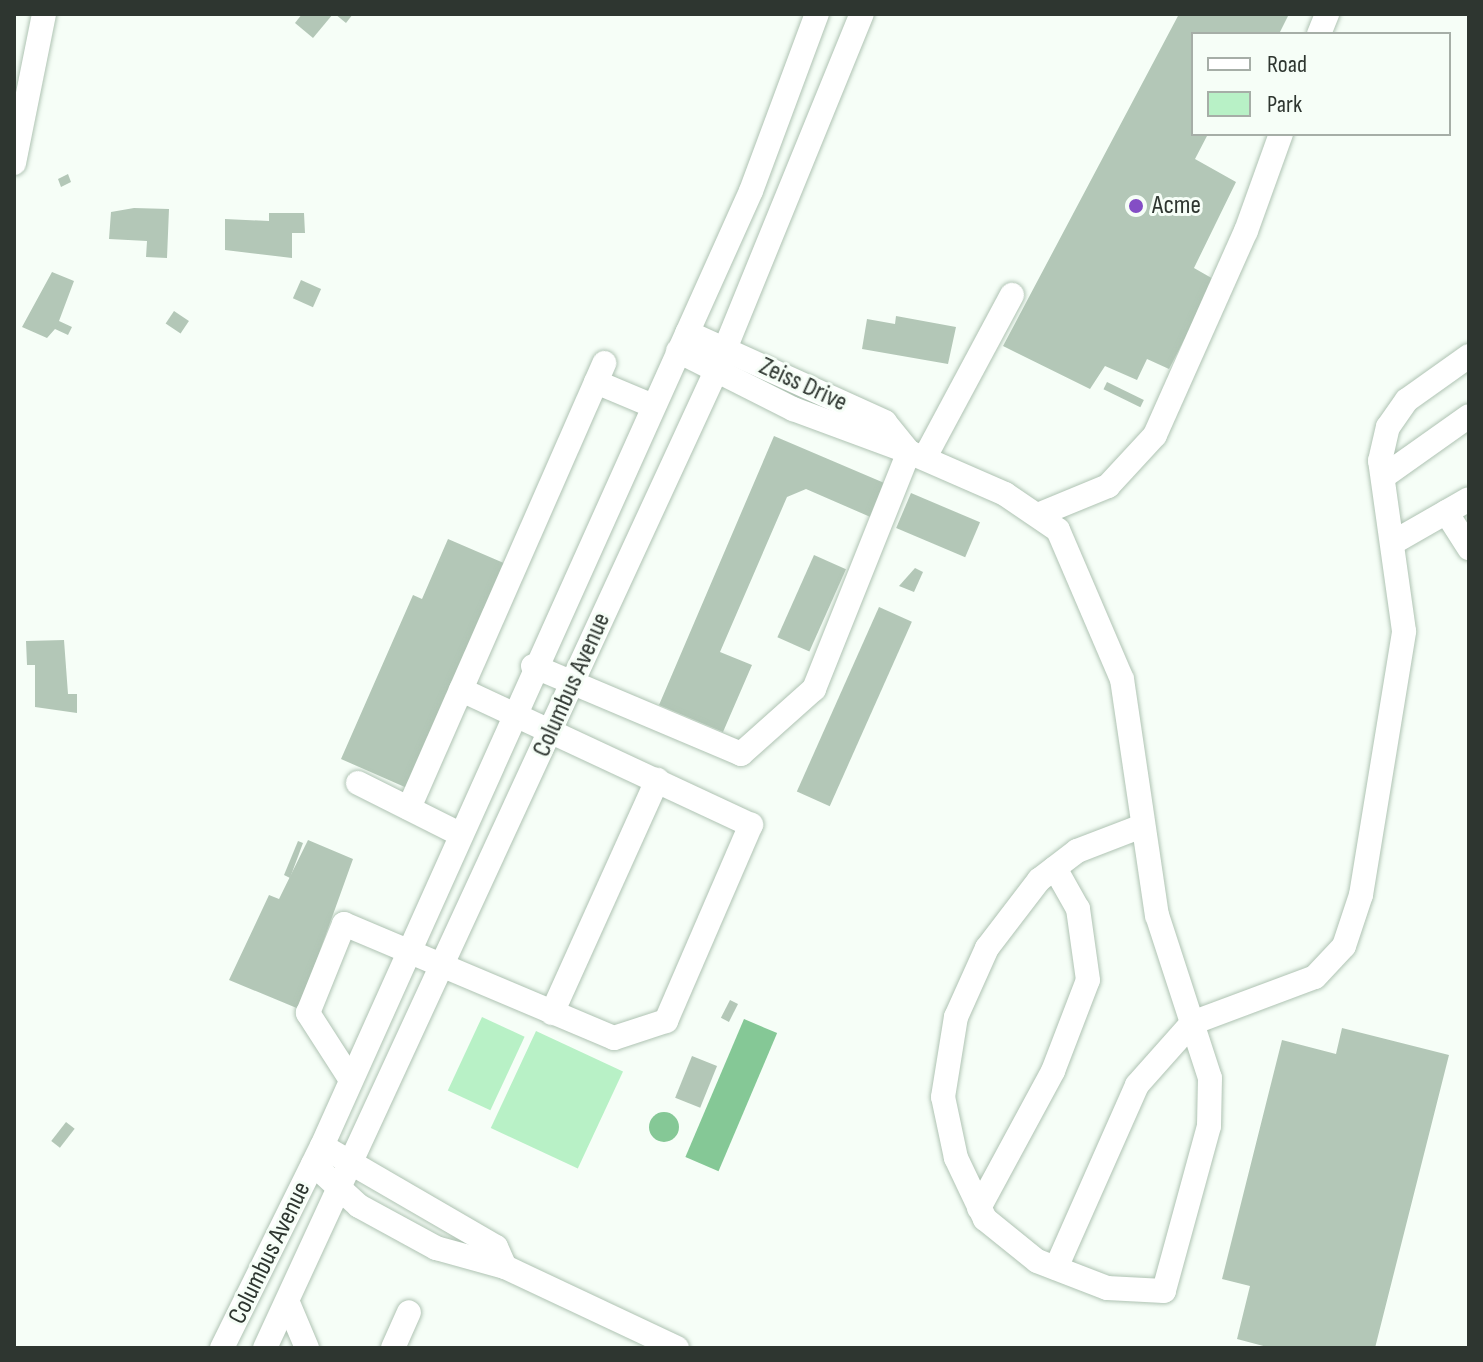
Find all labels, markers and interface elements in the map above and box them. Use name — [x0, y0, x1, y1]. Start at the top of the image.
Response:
legend — [1191, 32, 1451, 136]
text: Road — [1267, 50, 1307, 79]
text: Park — [1267, 90, 1302, 119]
place label: Acme — [1152, 190, 1201, 222]
marker: Acme — [1127, 197, 1145, 215]
street label: Zeiss Drive — [754, 351, 852, 419]
street label: Columbus Avenue — [526, 608, 618, 762]
street label: Columbus Avenue — [222, 1177, 318, 1329]

